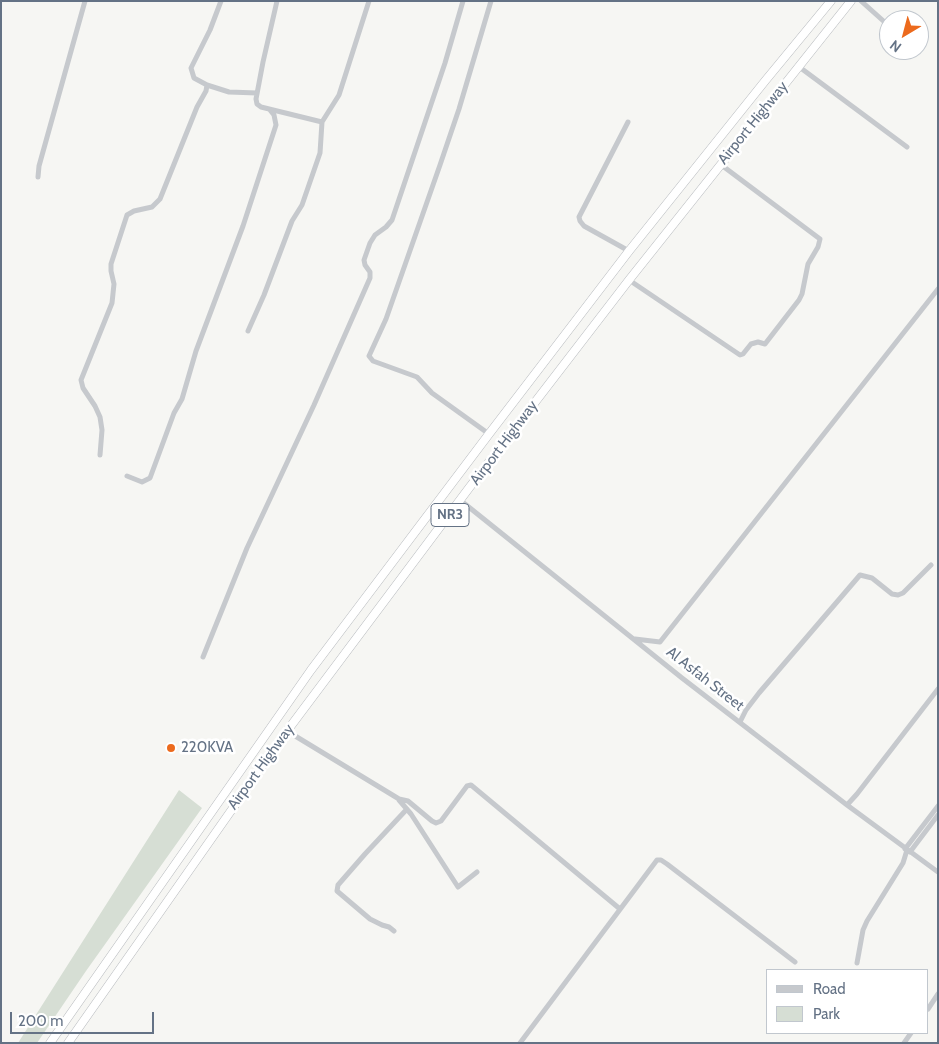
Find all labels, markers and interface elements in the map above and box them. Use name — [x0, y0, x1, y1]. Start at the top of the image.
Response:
north arrow — [879, 10, 929, 60]
text: N — [886, 36, 905, 56]
street label: Airport Highway — [714, 78, 792, 168]
street label: Airport Highway — [466, 397, 542, 489]
road number: NR3 — [431, 504, 469, 526]
street label: Al Asfah Street — [663, 643, 747, 715]
street label: Airport Highway — [224, 721, 298, 813]
place label: 220KVA — [181, 739, 233, 757]
marker: 220KVA — [165, 742, 177, 754]
legend — [766, 969, 929, 1034]
text: Road — [813, 980, 846, 998]
scale bar — [12, 1002, 156, 1034]
text: Park — [813, 1005, 840, 1023]
text: 200 m — [18, 1012, 63, 1030]

